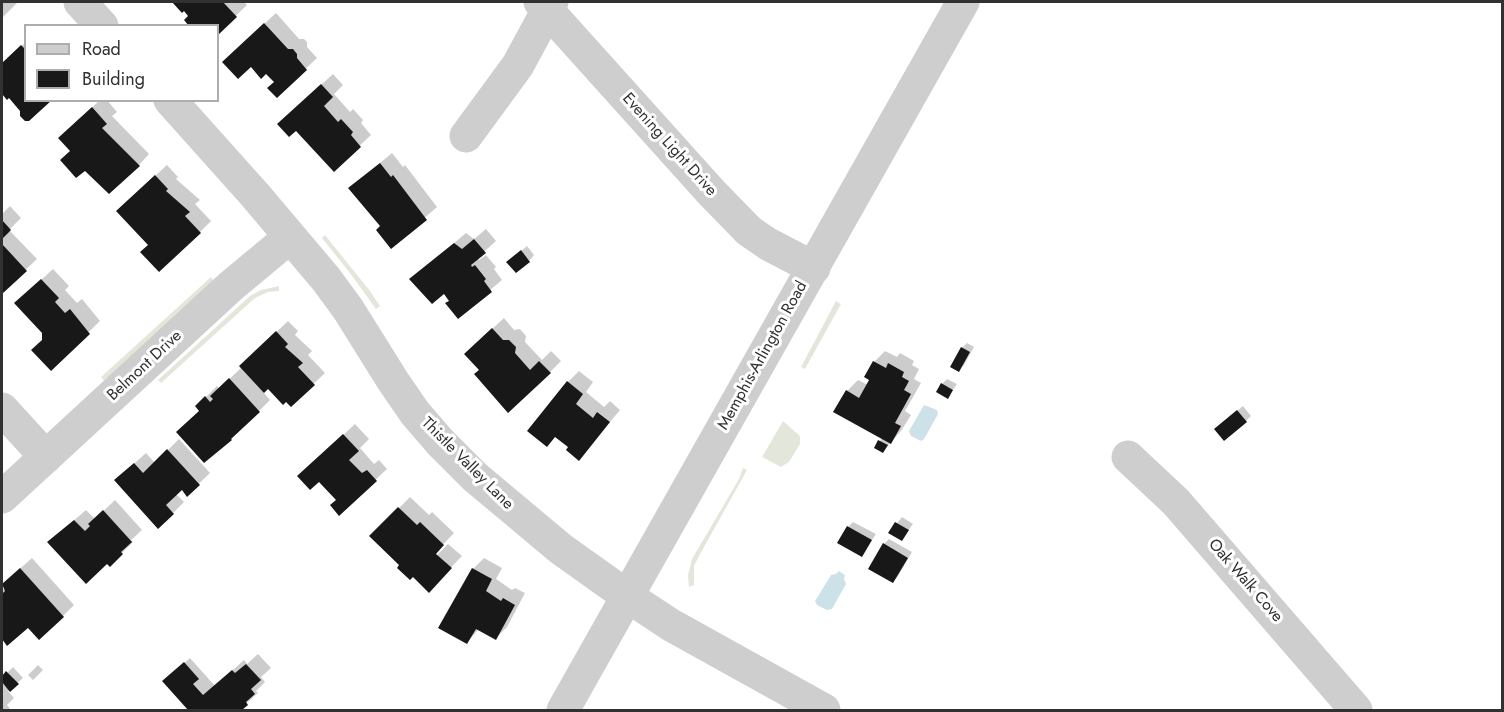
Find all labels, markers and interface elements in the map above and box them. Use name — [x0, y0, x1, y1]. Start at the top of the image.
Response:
legend — [24, 24, 219, 102]
text: Road — [82, 36, 121, 62]
text: Building — [82, 66, 145, 92]
street label: Evening Light Drive — [618, 90, 720, 200]
street label: Memphis-Arlington Road — [714, 278, 812, 434]
street label: Belmont Drive — [104, 327, 186, 405]
street label: Thistle Valley Lane — [417, 414, 517, 514]
street label: Oak Walk Cove — [1204, 535, 1286, 627]

